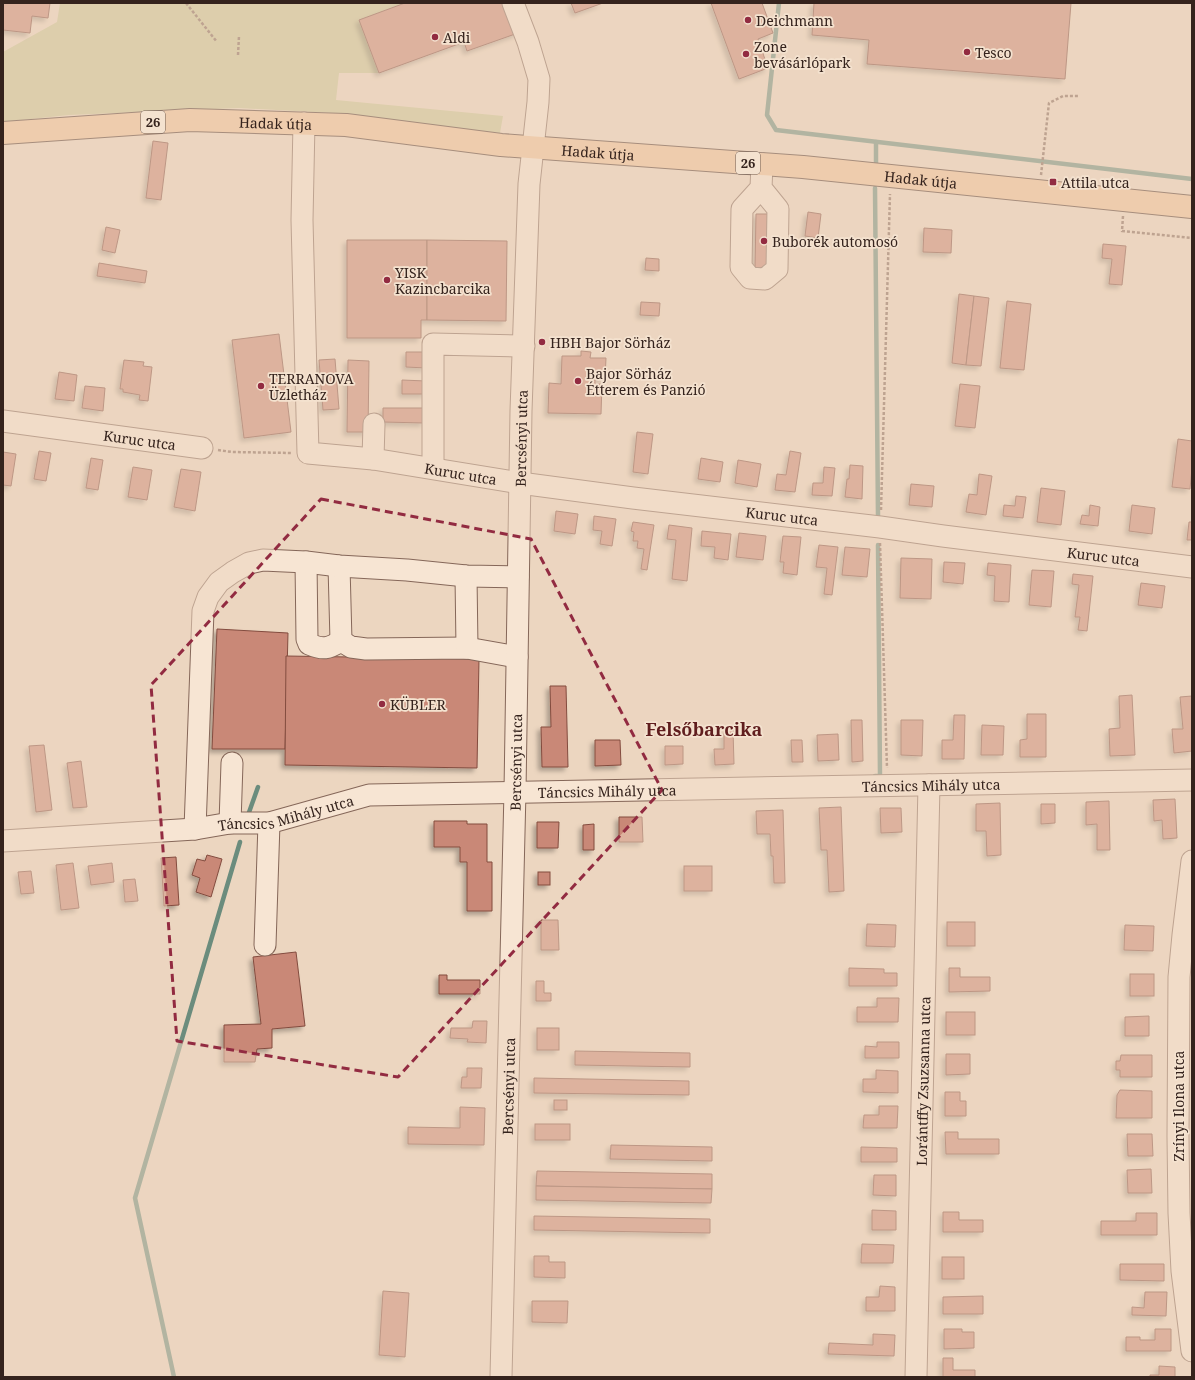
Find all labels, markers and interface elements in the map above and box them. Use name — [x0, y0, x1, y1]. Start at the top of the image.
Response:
place label: Deichmann — [756, 11, 833, 30]
marker: Deichmann — [743, 15, 753, 25]
place label: Aldi — [443, 28, 471, 47]
marker: Aldi — [430, 32, 440, 42]
place label: Zone bevásárlópark — [754, 37, 851, 72]
place label: Tesco — [975, 43, 1012, 62]
marker: Tesco — [962, 47, 972, 57]
marker: Zone bevásárlópark — [741, 49, 751, 59]
road number: 26 — [141, 111, 165, 133]
street label: Hadak útja — [239, 112, 313, 133]
street label: Hadak útja — [561, 140, 635, 164]
road number: 26 — [736, 152, 760, 174]
street label: Hadak útja — [883, 166, 958, 192]
place label: Attila utca — [1061, 173, 1130, 192]
marker: Attila utca — [1048, 177, 1058, 187]
place label: Buborék automosó — [772, 232, 898, 251]
marker: Buborék automosó — [759, 236, 769, 246]
place label: YISK Kazincbarcika — [394, 263, 491, 298]
marker: YISK Kazincbarcika — [382, 275, 392, 285]
place label: HBH Bajor Sörház — [550, 333, 671, 352]
marker: HBH Bajor Sörház — [537, 337, 547, 347]
place label: Bajor Sörház Étterem és Panzió — [586, 364, 706, 399]
place label: TERRANOVA Üzletház — [269, 369, 354, 404]
marker: Bajor Sörház Étterem és Panzió — [573, 376, 583, 386]
marker: TERRANOVA Üzletház — [256, 381, 266, 391]
street label: Bercsényi utca — [510, 389, 531, 487]
street label: Kuruc utca — [102, 425, 177, 454]
street label: Kuruc utca — [423, 458, 499, 489]
street label: Kuruc utca — [745, 502, 820, 529]
street label: Kuruc utca — [1066, 542, 1141, 570]
place label: KÜBLER — [390, 695, 446, 714]
marker: KÜBLER — [377, 699, 387, 709]
street label: Bercsényi utca — [505, 713, 526, 811]
district label: Felsőbarcika — [646, 717, 763, 741]
street label: Táncsics Mihály utca — [862, 774, 1001, 796]
street label: Táncsics Mihály utca — [538, 780, 677, 801]
street label: Táncsics Mihály utca — [216, 790, 356, 834]
street label: Lorántffy Zsuzsanna utca — [911, 996, 934, 1166]
street label: Bercsényi utca — [497, 1037, 519, 1135]
street label: Zrínyi Ilona utca — [1169, 1050, 1188, 1161]

